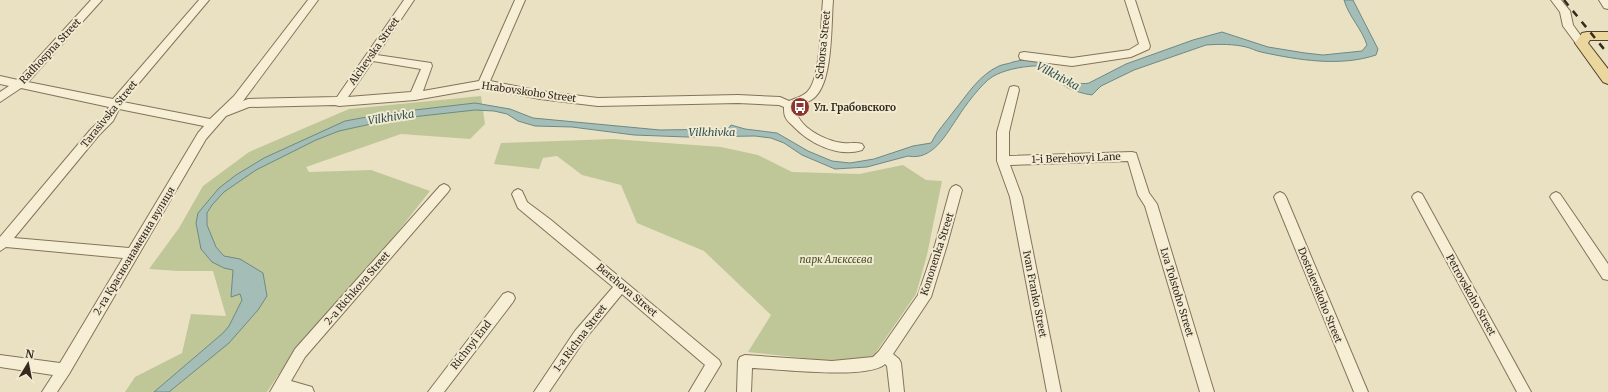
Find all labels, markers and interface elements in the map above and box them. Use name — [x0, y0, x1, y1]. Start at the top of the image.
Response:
street label: Schorsa Street — [813, 10, 833, 80]
street label: Alchevska Street — [345, 14, 402, 88]
street label: Radhospna Street — [16, 15, 84, 86]
water label: Vilkhivka — [1034, 59, 1082, 93]
street label: Tarasivska Street — [78, 78, 140, 150]
street label: Hrabovskoho Street — [481, 79, 577, 105]
bus stop icon: Ул. Грабовского — [789, 96, 811, 118]
place label: Ул. Грабовского — [813, 101, 896, 114]
water label: Vilkhivka — [367, 106, 415, 128]
water label: Vilkhivka — [689, 125, 735, 139]
street label: 1-i Berehovyi Lane — [1031, 150, 1121, 166]
street label: 2-га Краснознаменна вулиця — [90, 184, 178, 318]
street label: Kononenka Street — [917, 211, 957, 297]
street label: Dostoievskoho Street — [1295, 245, 1345, 345]
street label: Lva Tolstoho Street — [1157, 246, 1197, 338]
street label: 2-a Richkova Street — [321, 248, 393, 327]
street label: Ivan Franko Street — [1020, 249, 1050, 339]
street label: Petrovskoho Street — [1443, 252, 1499, 338]
park label: парк Алєксєєва — [800, 253, 873, 266]
street label: Berehova Street — [594, 261, 660, 319]
street label: 1-a Richna Street — [550, 302, 610, 374]
street label: Richnyi End — [448, 318, 494, 372]
north arrow — [8, 344, 48, 384]
text: N — [24, 347, 36, 362]

